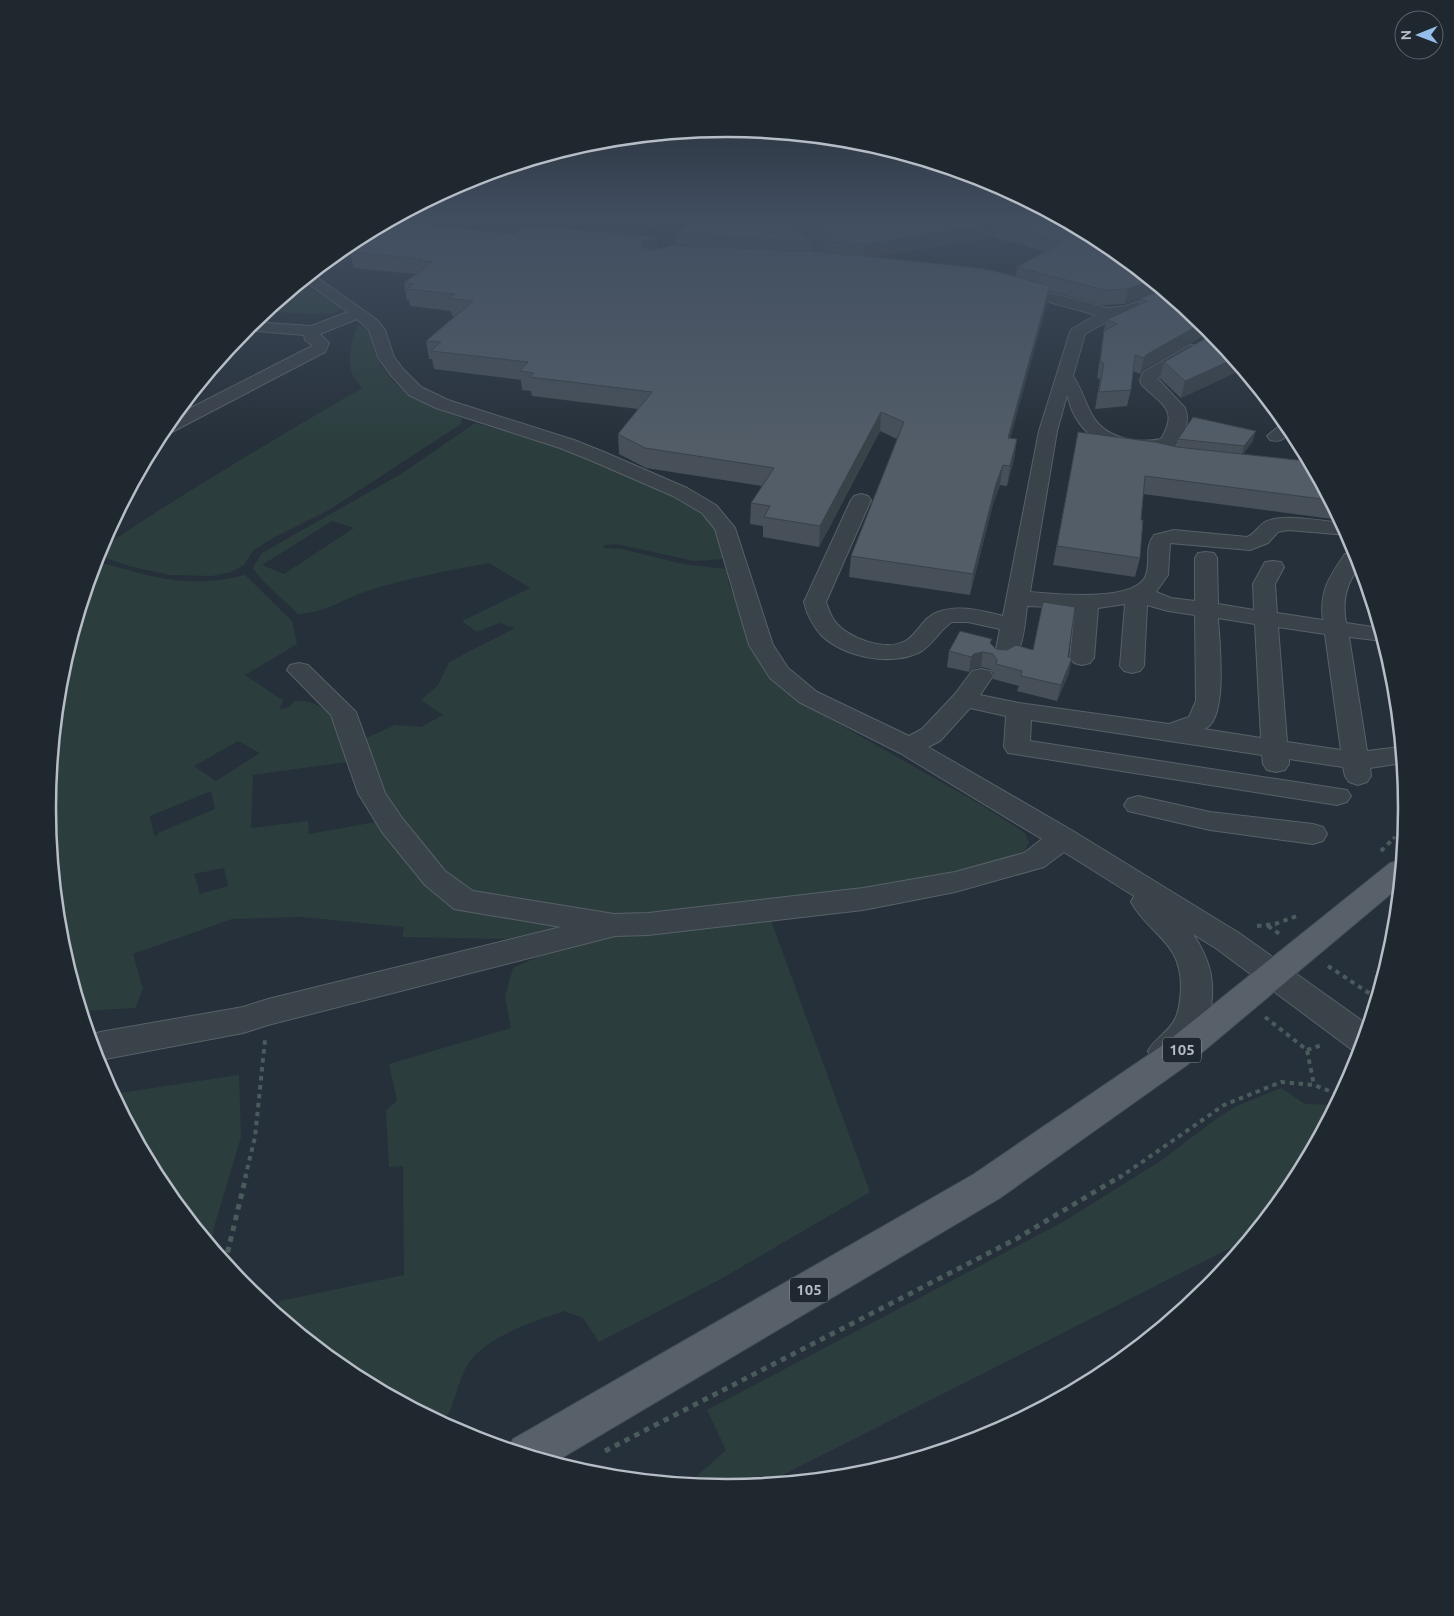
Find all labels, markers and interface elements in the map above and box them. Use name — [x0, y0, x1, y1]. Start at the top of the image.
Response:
north arrow — [1394, 10, 1444, 60]
text: N — [1398, 30, 1414, 41]
road number: 105 — [1163, 1038, 1201, 1062]
road number: 105 — [790, 1278, 828, 1302]

